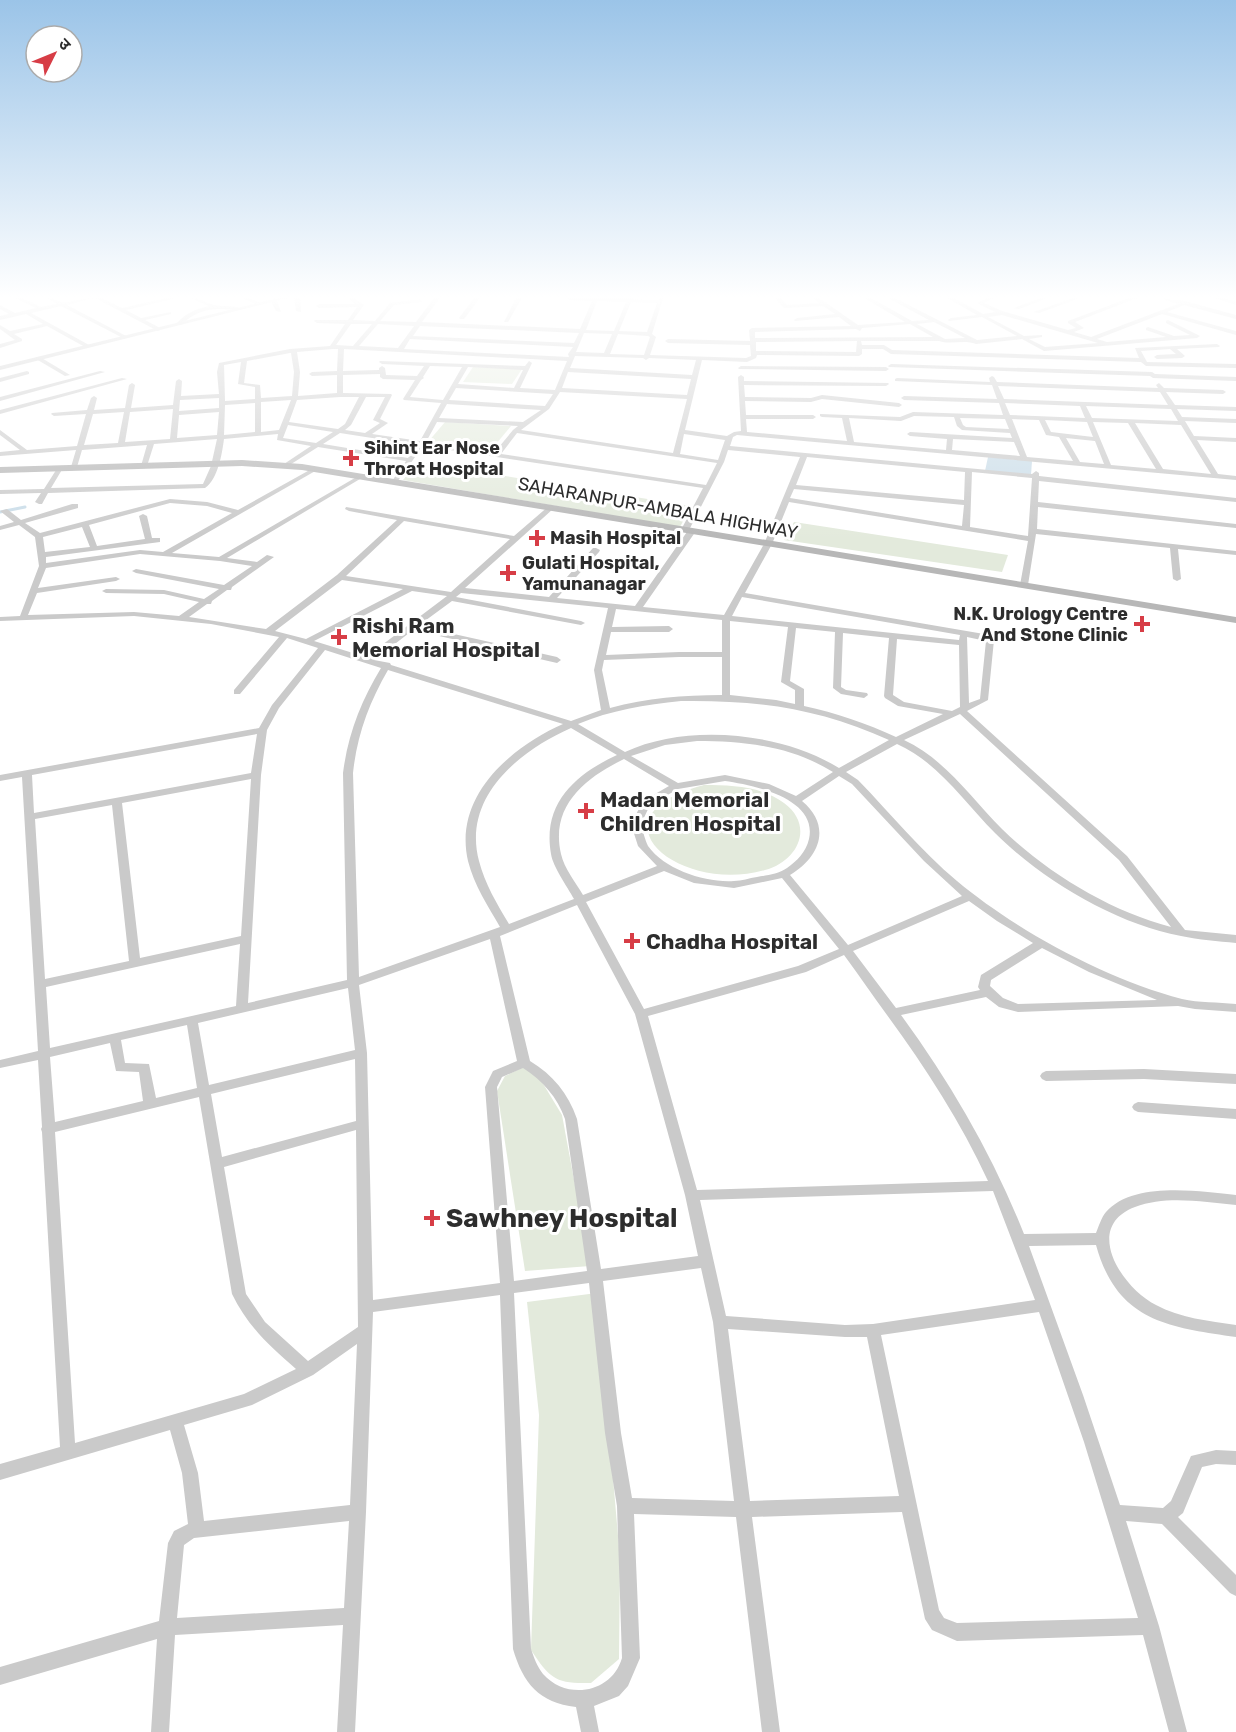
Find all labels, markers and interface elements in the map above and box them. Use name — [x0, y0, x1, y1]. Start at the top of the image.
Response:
north arrow — [24, 24, 84, 84]
text: उ — [54, 34, 75, 54]
place label: Sihint Ear Nose Throat Hospital — [364, 437, 504, 480]
marker: Sihint Ear Nose Throat Hospital — [342, 449, 360, 467]
street label: SAHARANPUR-AMBALA HIGHWAY — [516, 473, 800, 544]
place label: Masih Hospital — [550, 527, 681, 549]
marker: Masih Hospital — [528, 529, 546, 547]
place label: Gulati Hospital, Yamunanagar — [522, 552, 660, 595]
marker: Gulati Hospital, Yamunanagar — [499, 564, 517, 582]
place label: N.K. Urology Centre And Stone Clinic — [953, 603, 1128, 646]
place label: Rishi Ram Memorial Hospital — [352, 613, 540, 662]
marker: N.K. Urology Centre And Stone Clinic — [1133, 615, 1151, 633]
marker: Rishi Ram Memorial Hospital — [330, 628, 348, 646]
place label: Madan Memorial Children Hospital — [600, 787, 781, 836]
marker: Madan Memorial Children Hospital — [577, 802, 595, 820]
place label: Chadha Hospital — [646, 929, 818, 954]
marker: Chadha Hospital — [623, 932, 641, 950]
place label: Sawhney Hospital — [446, 1203, 677, 1234]
marker: Sawhney Hospital — [423, 1209, 441, 1227]

